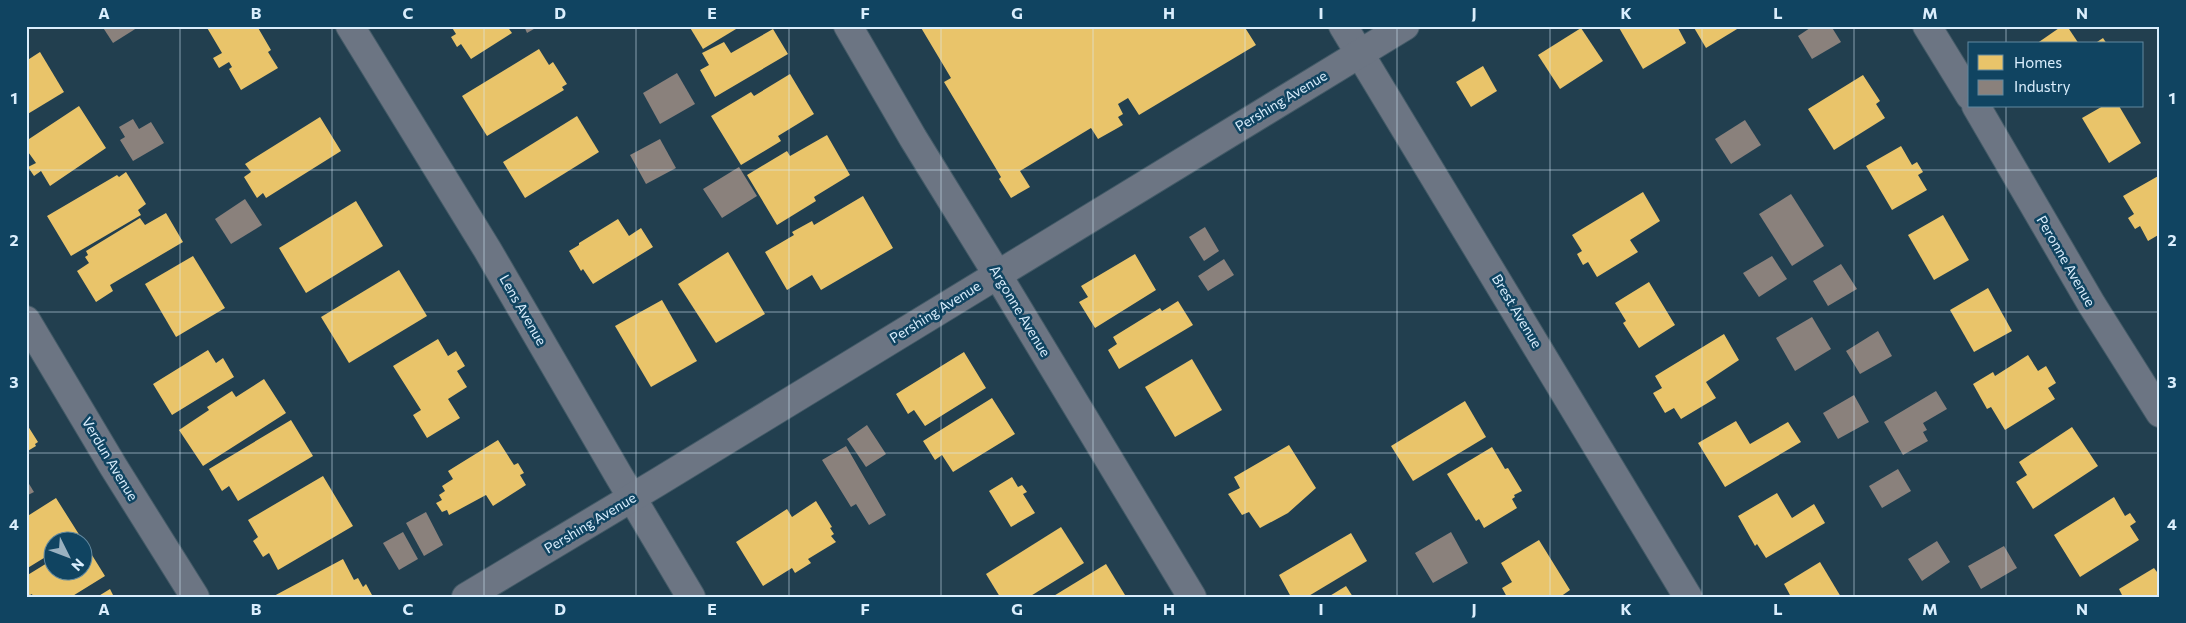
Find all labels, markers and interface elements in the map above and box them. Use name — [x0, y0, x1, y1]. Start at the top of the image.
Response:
text: A — [98, 3, 110, 22]
text: B — [251, 3, 262, 22]
text: C — [403, 3, 414, 22]
text: D — [554, 3, 566, 22]
text: E — [707, 3, 717, 22]
text: F — [860, 3, 870, 22]
text: G — [1011, 3, 1023, 22]
text: H — [1163, 3, 1175, 22]
text: I — [1318, 3, 1324, 22]
text: J — [1471, 3, 1477, 22]
text: K — [1620, 3, 1632, 22]
text: L — [1773, 3, 1783, 22]
text: M — [1922, 3, 1938, 22]
text: N — [2076, 3, 2088, 22]
legend — [1968, 42, 2144, 108]
text: Homes — [2014, 53, 2062, 71]
street label: Pershing Avenue — [1232, 66, 1330, 135]
text: Industry — [2014, 77, 2071, 95]
text: 1 — [10, 88, 18, 107]
text: 1 — [2168, 88, 2176, 107]
street label: Peronne Avenue — [2033, 212, 2099, 309]
text: 2 — [9, 230, 19, 249]
text: 2 — [2167, 230, 2177, 249]
street label: Argonne Avenue — [986, 262, 1054, 360]
street label: Lens Avenue — [496, 271, 551, 348]
street label: Brest Avenue — [1489, 271, 1546, 351]
street label: Pershing Avenue — [886, 277, 983, 346]
text: 3 — [9, 372, 19, 391]
text: 3 — [2167, 372, 2177, 391]
street label: Verdun Avenue — [79, 414, 142, 504]
street label: Pershing Avenue — [541, 488, 639, 557]
text: 4 — [9, 514, 19, 533]
text: 4 — [2167, 514, 2177, 533]
north arrow — [42, 530, 92, 580]
text: N — [68, 555, 88, 575]
text: A — [98, 599, 110, 618]
text: B — [251, 599, 262, 618]
text: C — [403, 599, 414, 618]
text: D — [554, 599, 566, 618]
text: E — [707, 599, 717, 618]
text: F — [860, 599, 870, 618]
text: G — [1011, 599, 1023, 618]
text: H — [1163, 599, 1175, 618]
text: I — [1318, 599, 1324, 618]
text: J — [1471, 599, 1477, 618]
text: K — [1620, 599, 1632, 618]
text: L — [1773, 599, 1783, 618]
text: M — [1922, 599, 1938, 618]
text: N — [2076, 599, 2088, 618]

